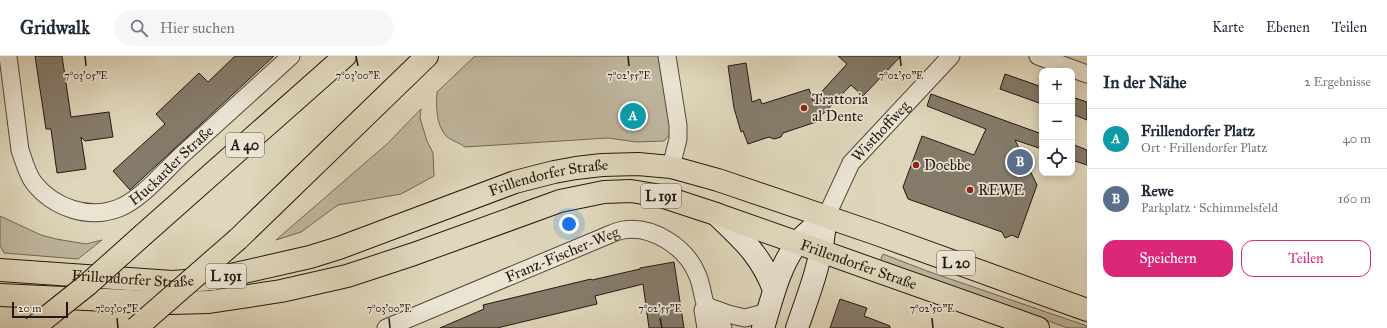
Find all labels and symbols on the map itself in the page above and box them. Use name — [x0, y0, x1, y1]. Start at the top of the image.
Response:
text: 7°03'05"E — [64, 70, 108, 82]
text: 7°03'00"E — [336, 70, 380, 82]
text: 7°02'55"E — [607, 70, 651, 82]
text: 7°02'50"E — [879, 70, 923, 82]
place label: Trattoria al Dente — [812, 90, 869, 125]
street label: Wisthoffweg — [848, 96, 914, 166]
pin: A — [620, 101, 646, 131]
marker: Trattoria al Dente — [799, 103, 809, 113]
street label: Huckarder Straße — [125, 122, 217, 209]
road number: A 40 — [226, 133, 264, 157]
pin: B — [1007, 147, 1033, 177]
street label: Frillendorfer Straße — [486, 156, 608, 200]
place label: Doebbe — [924, 156, 971, 174]
marker: Doebbe — [911, 160, 921, 170]
place label: REWE — [978, 181, 1024, 199]
road number: L 191 — [641, 184, 681, 208]
marker: REWE — [965, 185, 975, 195]
your location — [559, 214, 579, 234]
street label: Franz-Fischer-Weg — [503, 222, 623, 286]
street label: Frillendorfer Straße — [798, 236, 919, 293]
road number: L 20 — [937, 251, 975, 275]
road number: L 191 — [206, 264, 246, 288]
street label: Frillendorfer Straße — [71, 266, 194, 291]
scale bar — [12, 300, 68, 319]
text: 7°03'05"E — [95, 303, 139, 315]
text: 7°03'00"E — [367, 303, 411, 315]
text: 7°02'55"E — [638, 303, 682, 315]
text: 7°02'50"E — [910, 303, 954, 315]

